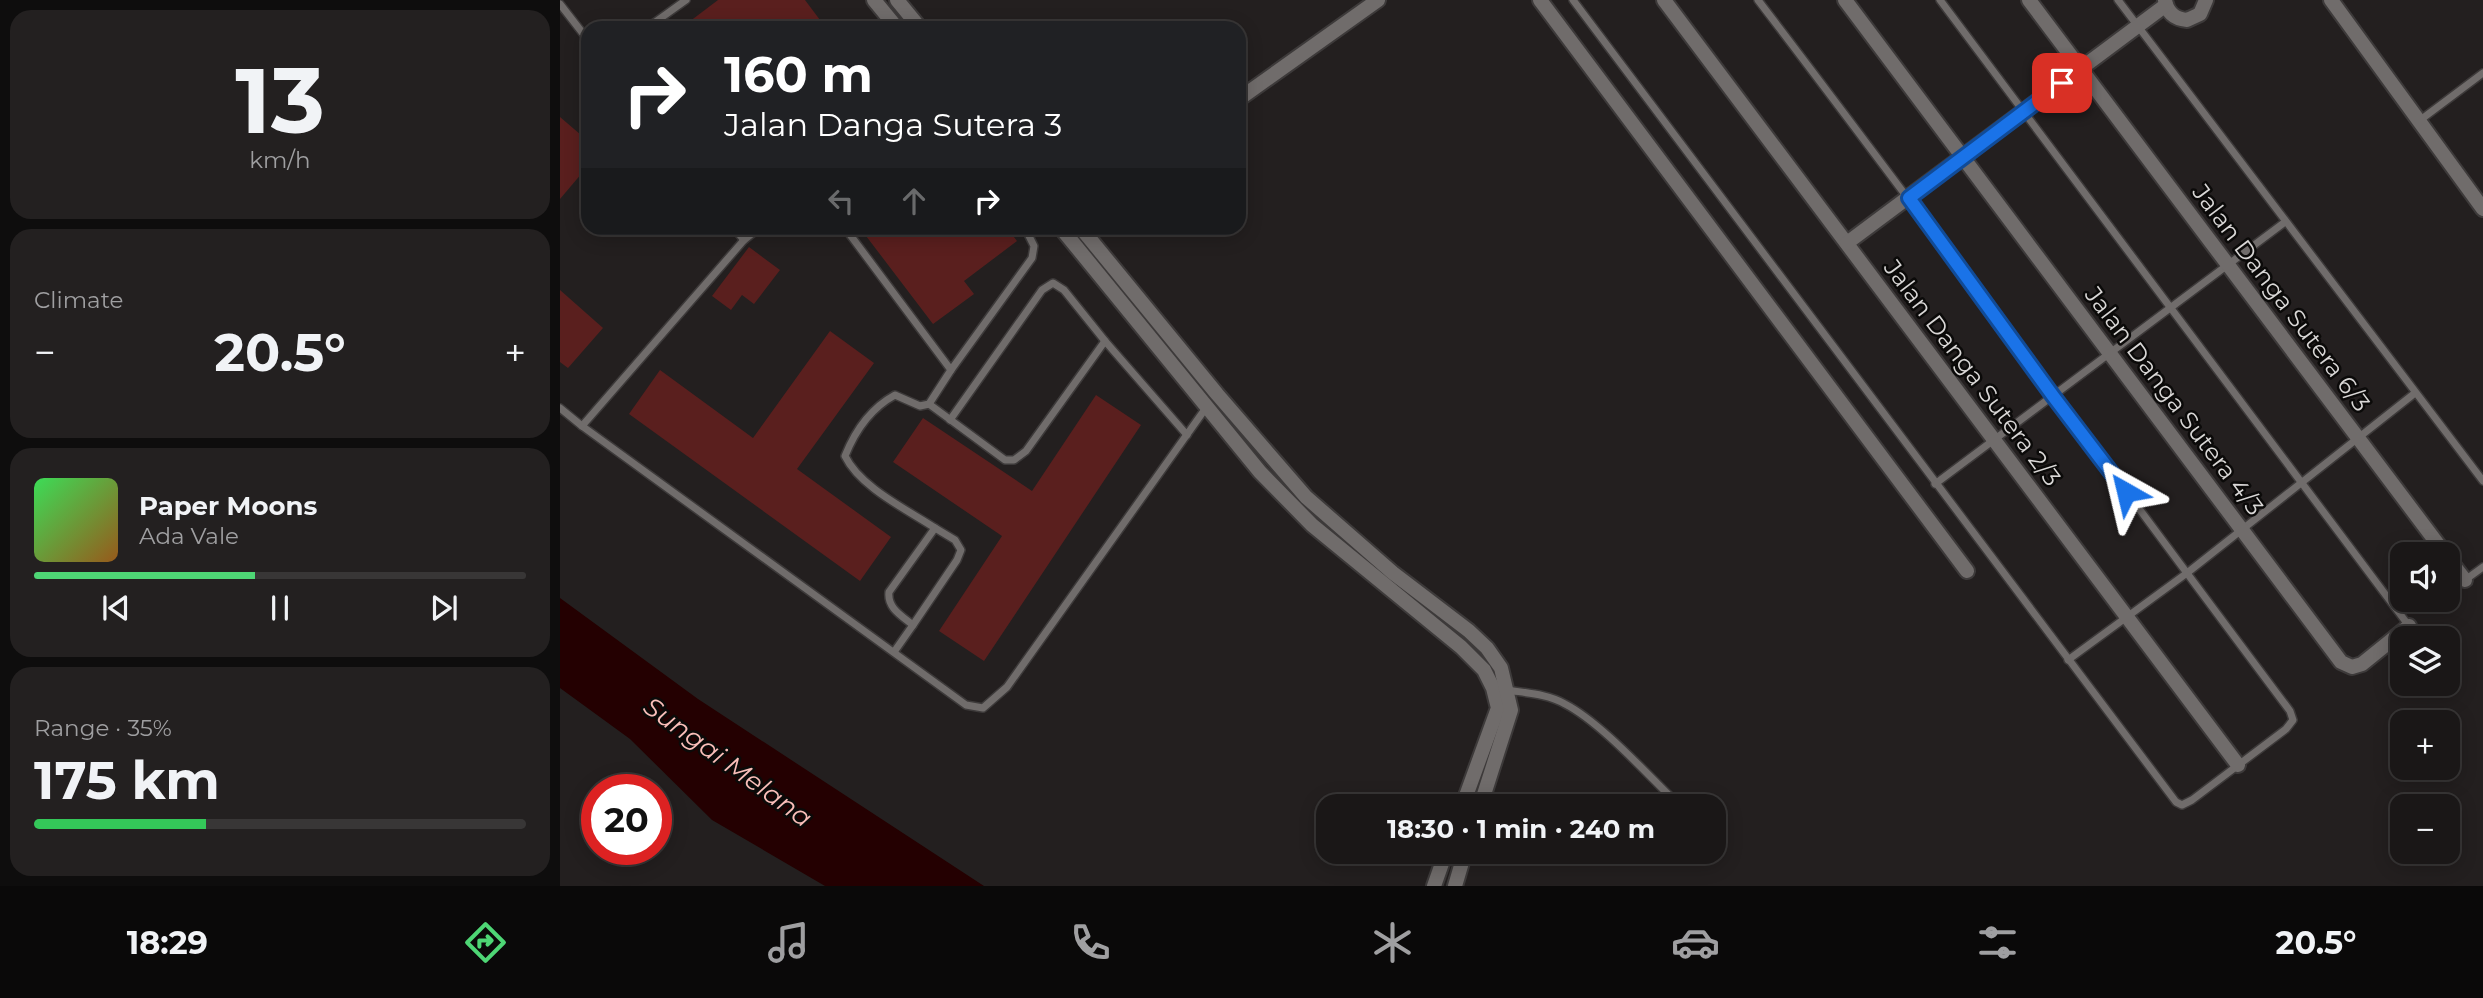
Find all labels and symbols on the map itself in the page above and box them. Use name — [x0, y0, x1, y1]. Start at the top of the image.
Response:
pin — [2032, 53, 2092, 113]
street label: Jalan Danga Sutera 6/3 — [2186, 178, 2376, 417]
street label: Jalan Danga Sutera 2/3 — [1877, 253, 2067, 491]
street label: Jalan Danga Sutera 4/3 — [2078, 280, 2270, 521]
position arrow — [2089, 455, 2163, 529]
water label: Sungai Melana — [637, 690, 819, 834]
speed limit sign: 20 — [581, 774, 672, 865]

